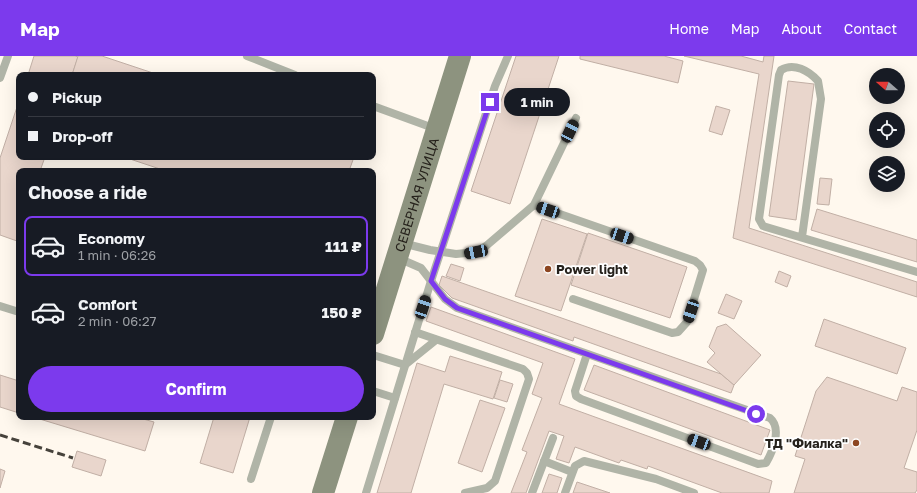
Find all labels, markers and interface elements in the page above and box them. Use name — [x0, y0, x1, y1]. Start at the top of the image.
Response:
text: Map — [20, 17, 60, 40]
text: Home — [669, 20, 709, 37]
text: Map — [731, 20, 759, 37]
text: About — [781, 20, 822, 37]
text: Contact — [844, 20, 897, 37]
north arrow — [869, 68, 905, 104]
map controls — [869, 68, 905, 192]
text: Pickup — [52, 88, 102, 106]
callout: 1 min — [504, 88, 570, 116]
route end — [481, 93, 499, 111]
text: 1 min — [521, 94, 553, 110]
button: locate — [869, 112, 905, 148]
car — [559, 118, 581, 144]
text: Drop-off — [52, 127, 112, 145]
street label: СЕВЕРНАЯ УЛИЦА — [391, 135, 442, 254]
button: layers — [869, 156, 905, 192]
text: Choose a ride — [28, 181, 147, 203]
car — [535, 200, 561, 220]
car — [609, 226, 635, 246]
icon: car — [30, 228, 66, 264]
text: Economy — [78, 229, 145, 247]
text: 111 ₽ — [325, 237, 362, 255]
car — [463, 244, 489, 260]
text: 1 min · 06:26 — [78, 247, 156, 263]
place label: Power light — [556, 261, 628, 277]
marker: Power light — [543, 264, 553, 274]
icon: car — [30, 294, 66, 330]
car — [414, 294, 432, 320]
text: Comfort — [78, 295, 137, 313]
car — [682, 298, 700, 324]
text: 150 ₽ — [321, 303, 362, 321]
text: 2 min · 06:27 — [78, 313, 156, 329]
button: Confirm — [28, 366, 364, 412]
route start — [747, 405, 765, 423]
car — [686, 432, 712, 452]
place label: ТД "Фиалка" — [765, 435, 848, 451]
marker: ТД "Фиалка" — [851, 438, 861, 448]

